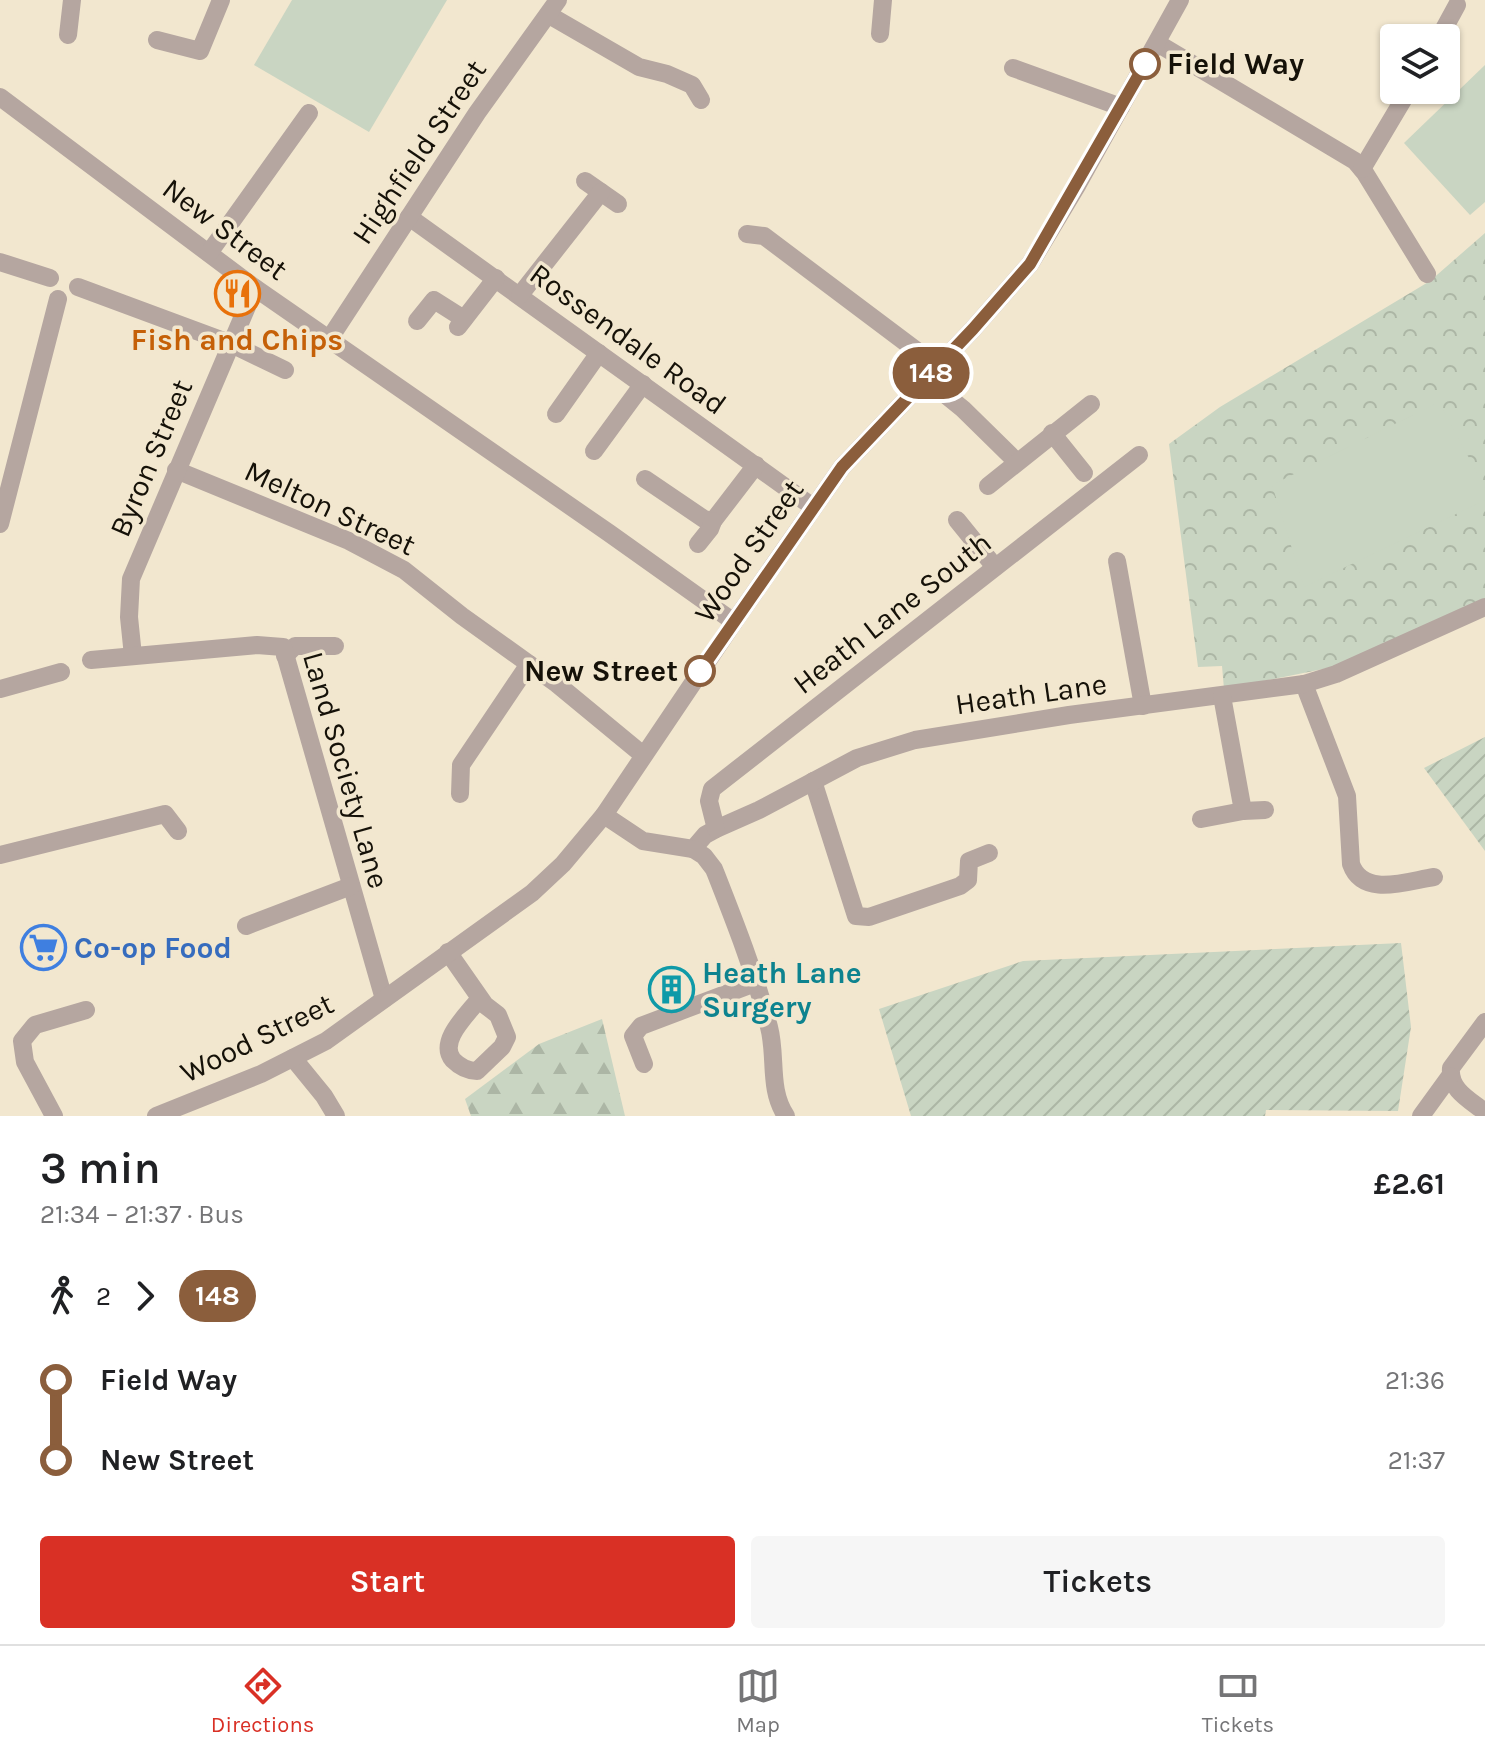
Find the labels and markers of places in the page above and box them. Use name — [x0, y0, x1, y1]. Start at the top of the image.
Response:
place label: Field Way — [1167, 46, 1304, 82]
marker: Field Way — [1130, 49, 1160, 79]
restaurant icon: Fish and Chips — [213, 270, 261, 318]
place label: Fish and Chips — [131, 322, 343, 358]
place label: New Street — [524, 653, 678, 689]
marker: New Street — [685, 656, 715, 686]
supermarket icon: Co-op Food — [19, 924, 67, 972]
place label: Co-op Food — [74, 930, 232, 966]
place label: Heath Lane Surgery — [702, 955, 862, 1025]
building icon: Heath Lane Surgery — [647, 966, 695, 1014]

